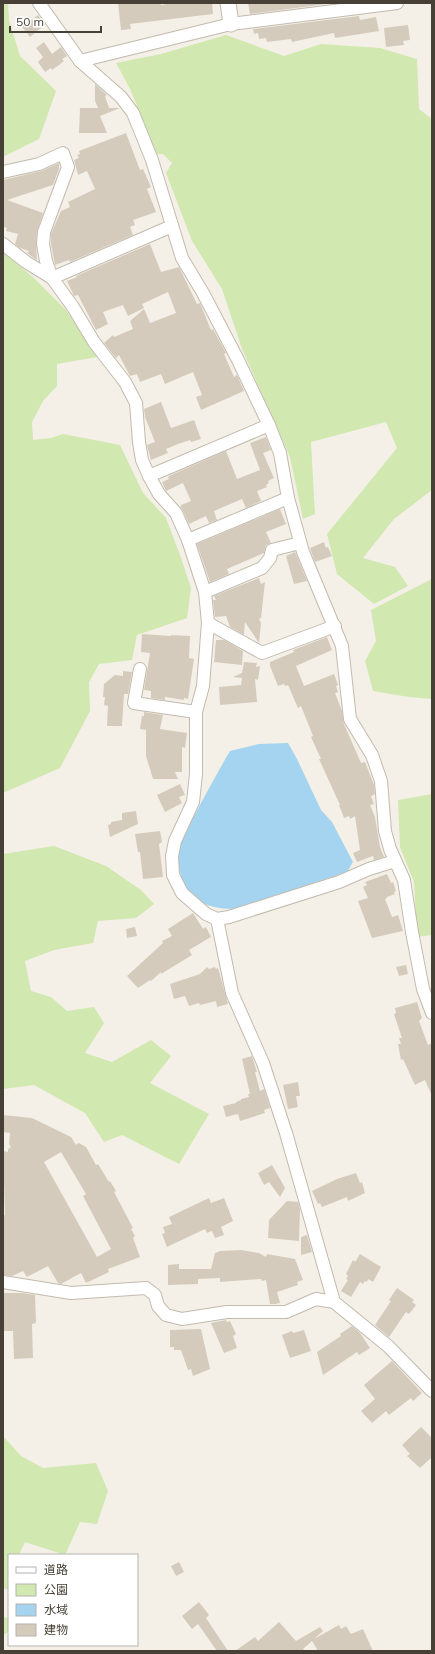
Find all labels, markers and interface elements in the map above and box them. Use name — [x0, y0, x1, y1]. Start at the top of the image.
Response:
scale bar — [10, 8, 101, 34]
text: 50 m — [16, 14, 44, 29]
legend — [8, 1554, 138, 1646]
text: 道路 — [44, 1562, 68, 1577]
text: 公園 — [44, 1582, 68, 1597]
text: 水域 — [44, 1602, 68, 1617]
text: 建物 — [44, 1622, 68, 1637]

